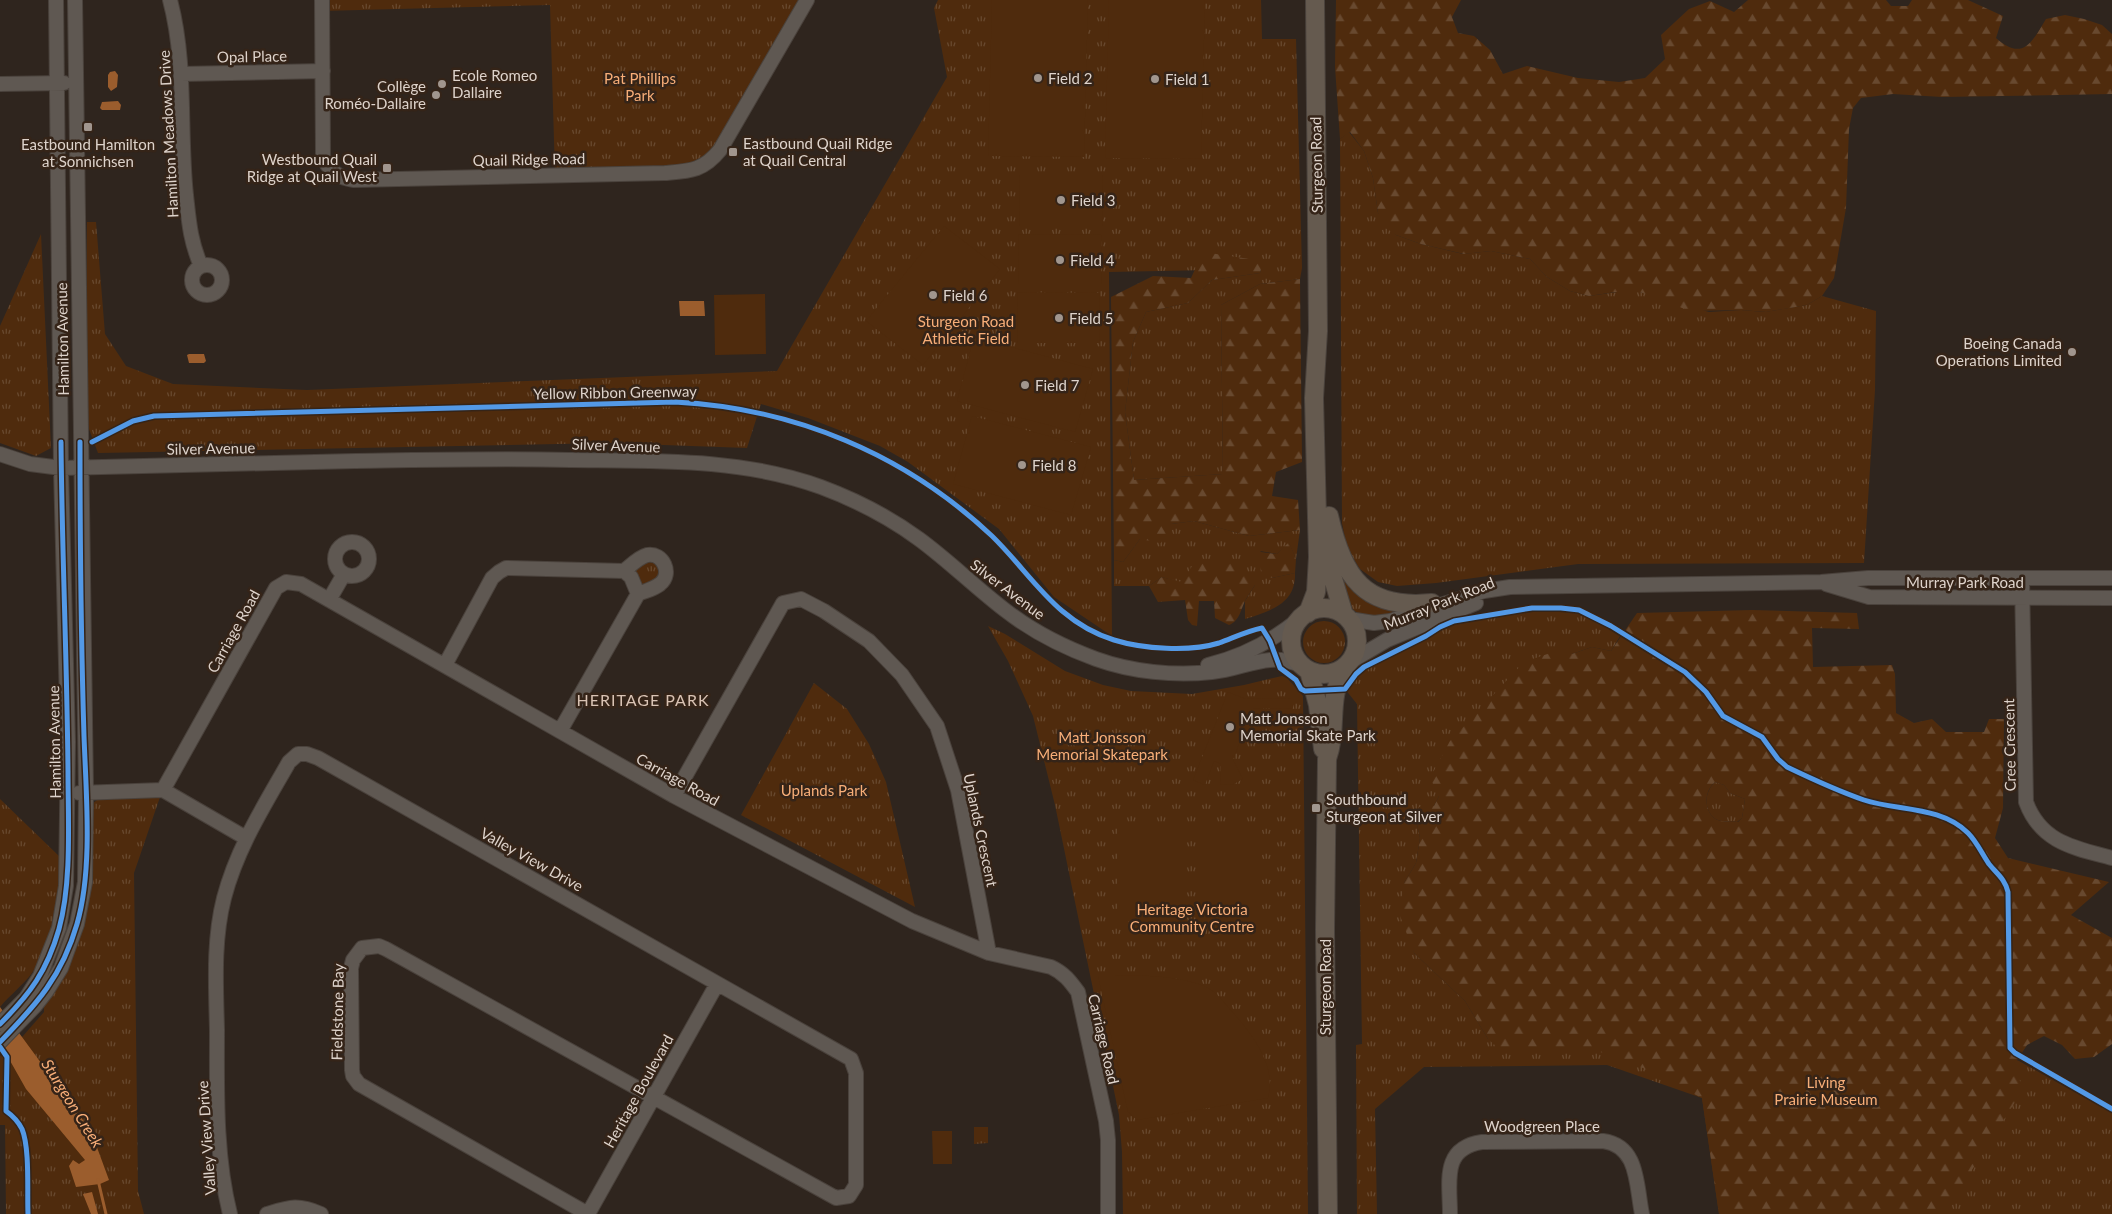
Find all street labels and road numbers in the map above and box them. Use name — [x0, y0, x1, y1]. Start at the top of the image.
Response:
street label: Opal Place — [217, 46, 287, 66]
street label: Hamilton Meadows Drive — [155, 50, 181, 218]
street label: Sturgeon Road — [1306, 117, 1326, 213]
street label: Quail Ridge Road — [472, 149, 586, 169]
street label: Hamilton Avenue — [52, 282, 72, 396]
street label: Yellow Ribbon Greenway — [533, 382, 697, 402]
street label: Silver Avenue — [571, 434, 661, 456]
street label: Silver Avenue — [166, 438, 256, 458]
street label: Silver Avenue — [967, 555, 1049, 623]
street label: Murray Park Road — [1381, 573, 1497, 633]
street label: Murray Park Road — [1906, 573, 2024, 591]
street label: Carriage Road — [203, 586, 263, 676]
street label: Hamilton Avenue — [44, 685, 64, 799]
street label: Cree Crescent — [1999, 698, 2019, 792]
street label: Carriage Road — [633, 749, 723, 809]
street label: Uplands Crescent — [960, 772, 1002, 889]
street label: Valley View Drive — [477, 823, 587, 895]
street label: Sturgeon Road — [1316, 939, 1334, 1035]
street label: Fieldstone Bay — [327, 963, 347, 1061]
street label: Carriage Road — [1085, 992, 1123, 1086]
street label: Heritage Boulevard — [599, 1031, 677, 1151]
street label: Valley View Drive — [193, 1080, 219, 1196]
street label: Woodgreen Place — [1484, 1117, 1600, 1135]

